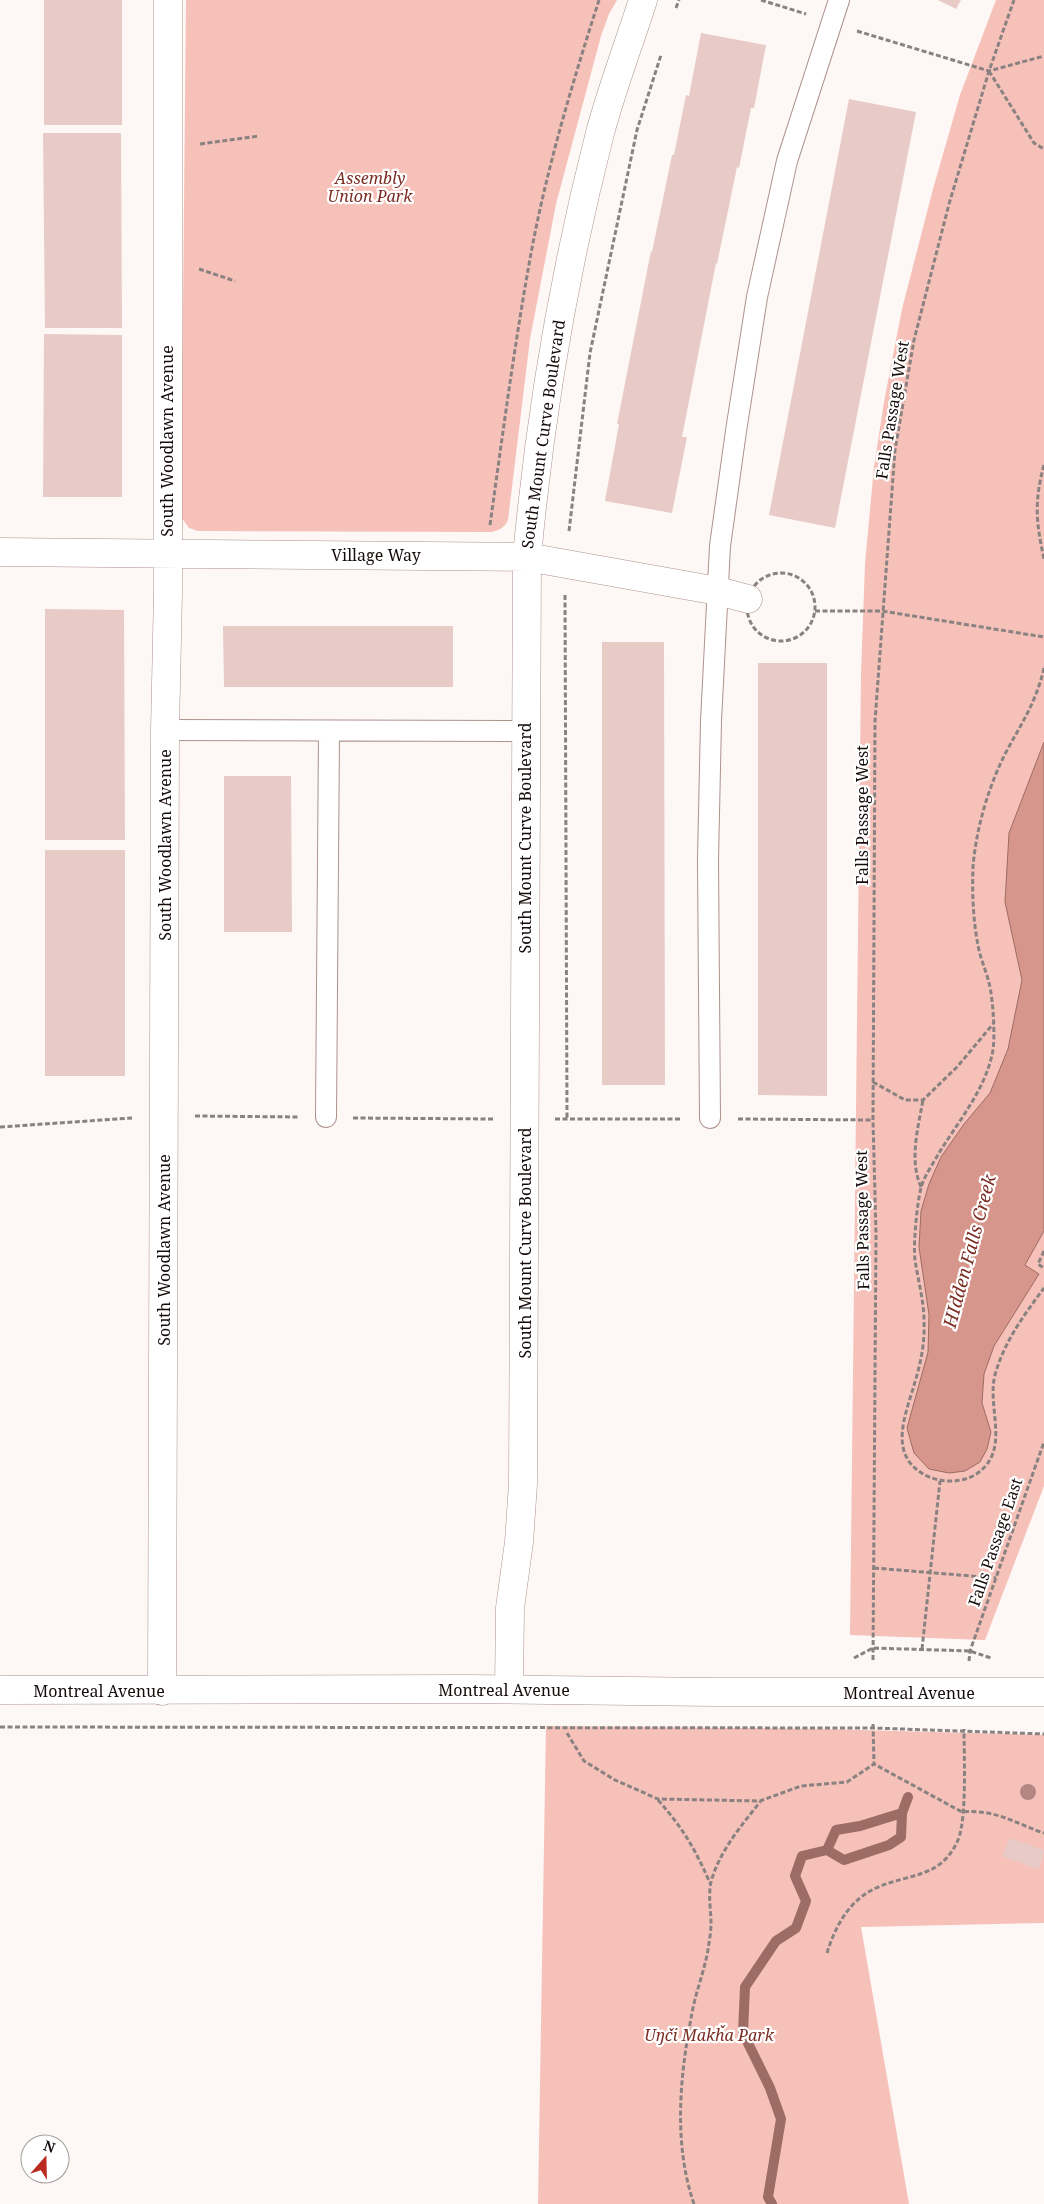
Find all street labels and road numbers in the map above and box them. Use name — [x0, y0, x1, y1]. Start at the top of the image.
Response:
street label: South Mount Curve Boulevard — [516, 318, 570, 550]
street label: Falls Passage West — [870, 339, 914, 481]
street label: South Woodlawn Avenue — [156, 345, 178, 537]
street label: Village Way — [331, 544, 422, 566]
street label: South Mount Curve Boulevard — [514, 722, 536, 954]
street label: Falls Passage West — [851, 745, 873, 885]
street label: South Woodlawn Avenue — [154, 749, 176, 941]
street label: South Mount Curve Boulevard — [514, 1127, 536, 1359]
street label: Falls Passage West — [850, 1150, 874, 1290]
street label: South Woodlawn Avenue — [153, 1154, 175, 1346]
street label: Falls Passage East — [963, 1475, 1027, 1609]
street label: Montreal Avenue — [438, 1679, 570, 1701]
street label: Montreal Avenue — [33, 1680, 165, 1702]
street label: Montreal Avenue — [843, 1682, 975, 1704]

